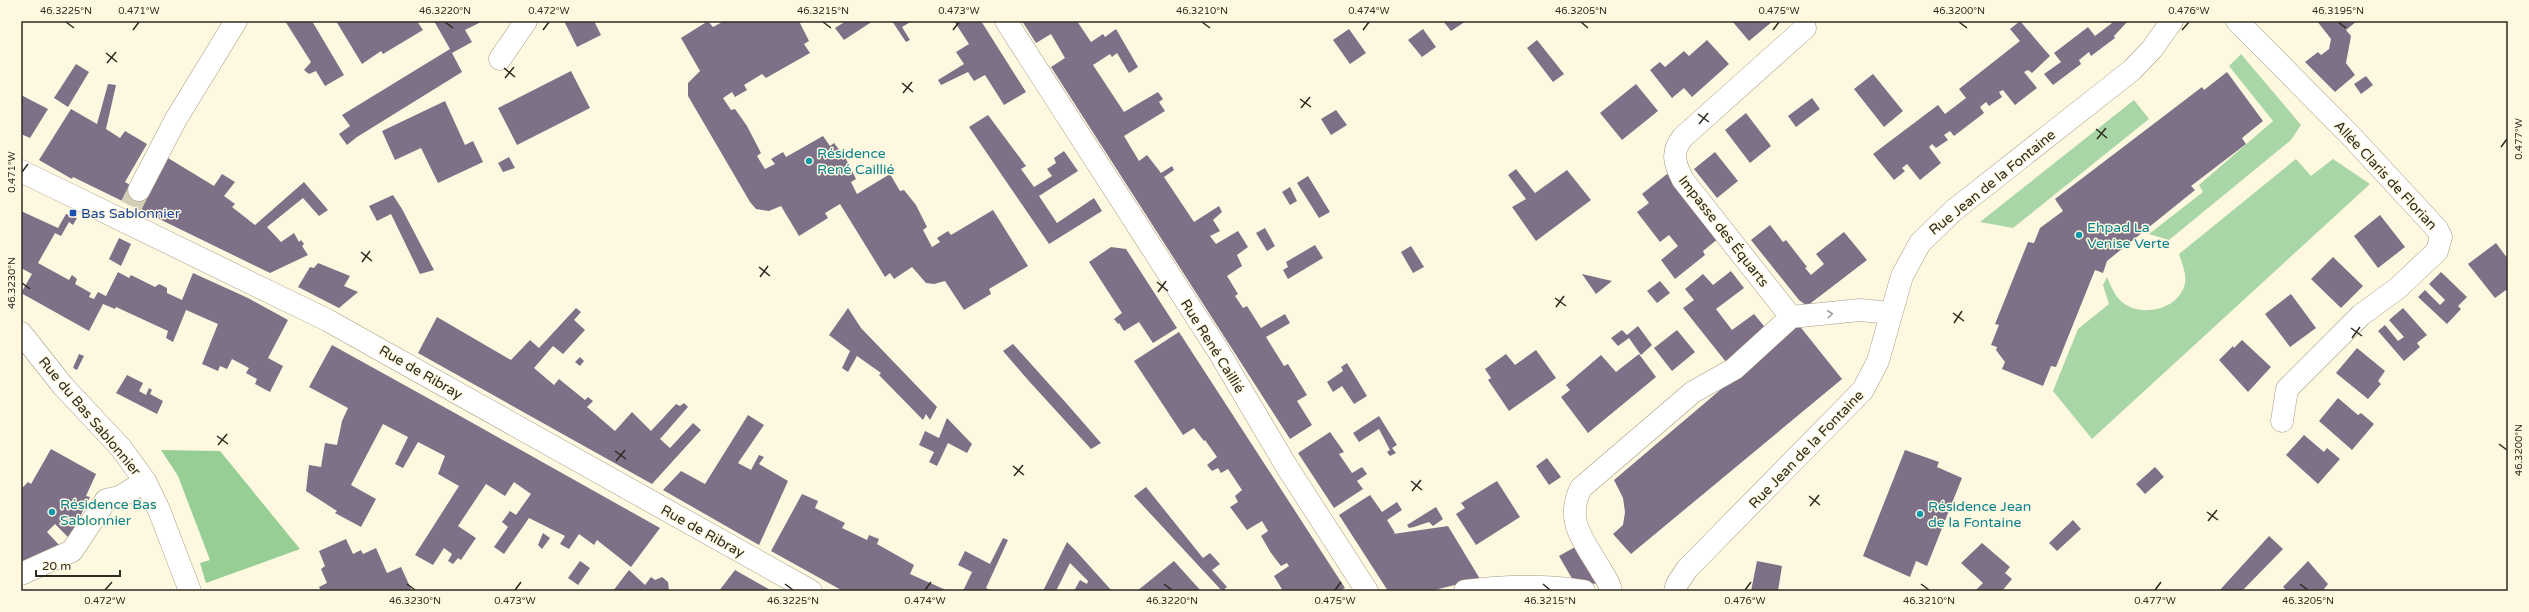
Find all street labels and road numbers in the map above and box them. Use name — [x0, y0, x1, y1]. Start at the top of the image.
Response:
street label: Allée Claris de Florian — [2331, 117, 2441, 233]
street label: Rue Jean de la Fontaine — [1926, 126, 2059, 239]
street label: Impasse des Équarts — [1675, 172, 1773, 291]
street label: Rue René Caillié — [1177, 296, 1248, 396]
street label: Rue de Ribray — [376, 342, 466, 403]
street label: Rue du Bas Sablonnier — [35, 353, 145, 480]
street label: Rue Jean de la Fontaine — [1745, 387, 1867, 512]
street label: Rue de Ribray — [658, 501, 748, 562]

